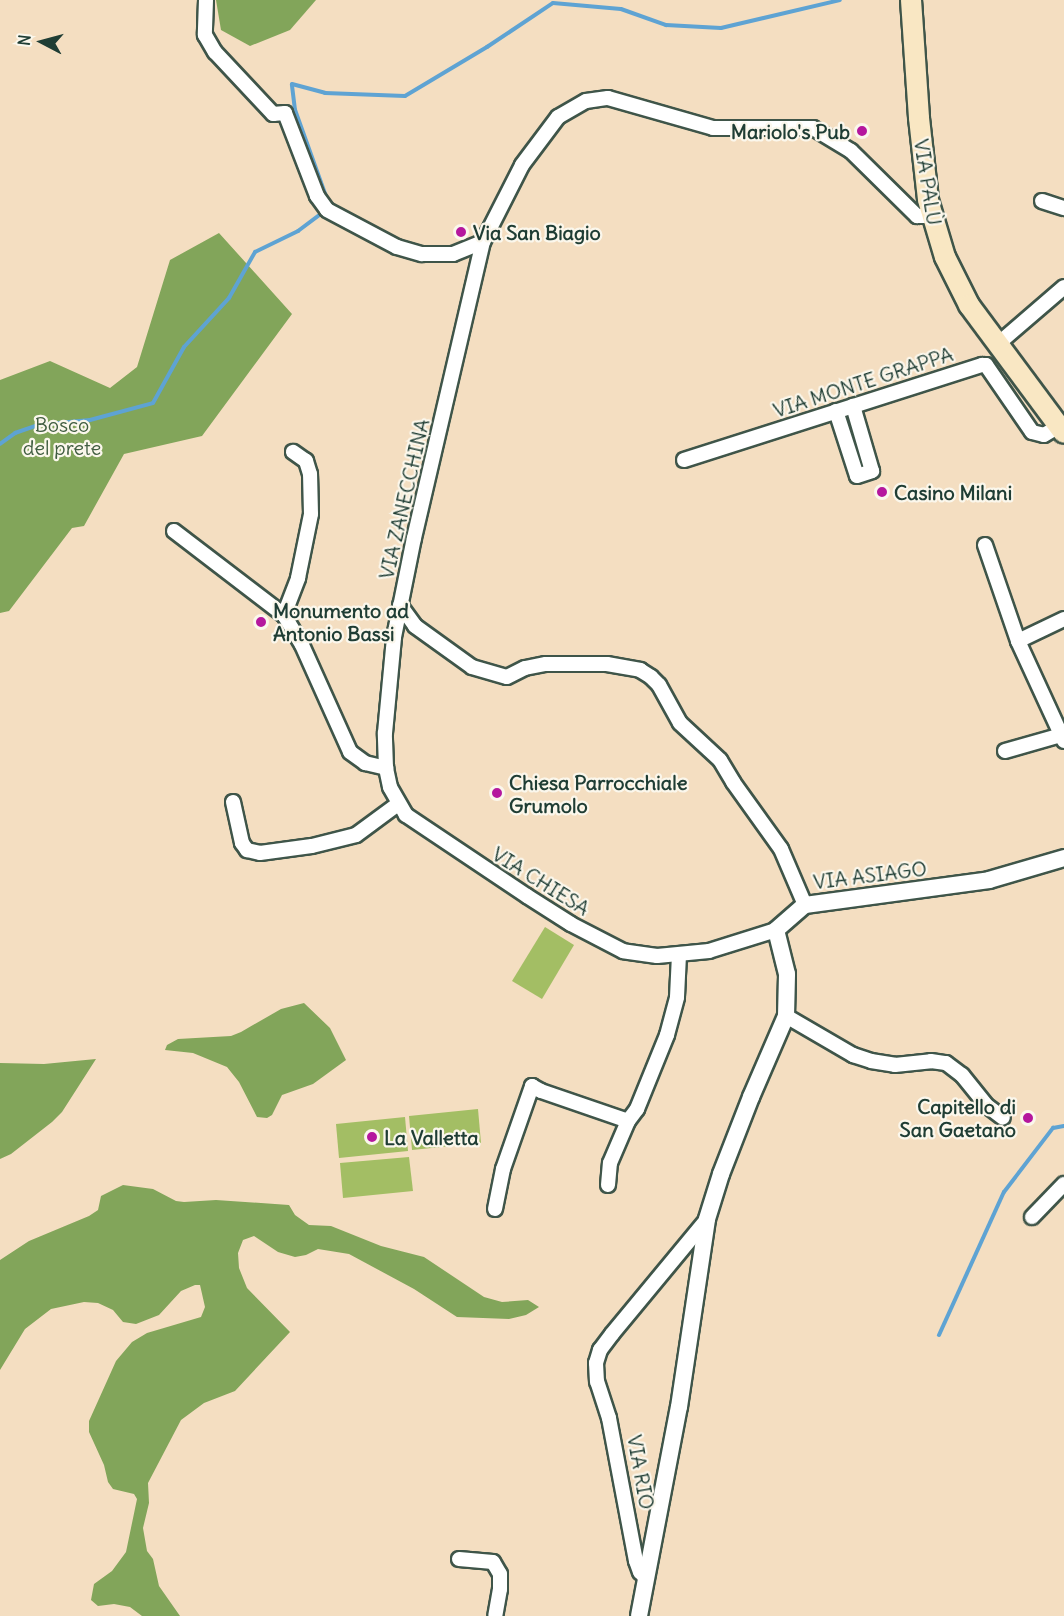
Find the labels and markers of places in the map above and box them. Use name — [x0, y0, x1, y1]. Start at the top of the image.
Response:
place label: Mariolo's Pub — [731, 119, 850, 143]
marker: Mariolo's Pub — [855, 124, 869, 138]
place label: Via San Biagio — [473, 220, 601, 244]
marker: Via San Biagio — [454, 225, 468, 239]
place label: Casino Milani — [894, 480, 1012, 504]
marker: Casino Milani — [875, 485, 889, 499]
place label: Monumento ad Antonio Bassi — [273, 598, 409, 645]
marker: Monumento ad Antonio Bassi — [254, 615, 268, 629]
place label: Chiesa Parrocchiale Grumolo — [509, 770, 687, 817]
marker: Chiesa Parrocchiale Grumolo — [490, 786, 504, 800]
place label: Capitello di San Gaetano — [900, 1094, 1016, 1141]
marker: Capitello di San Gaetano — [1021, 1111, 1035, 1125]
place label: La Valletta — [384, 1125, 479, 1149]
marker: La Valletta — [365, 1130, 379, 1144]

